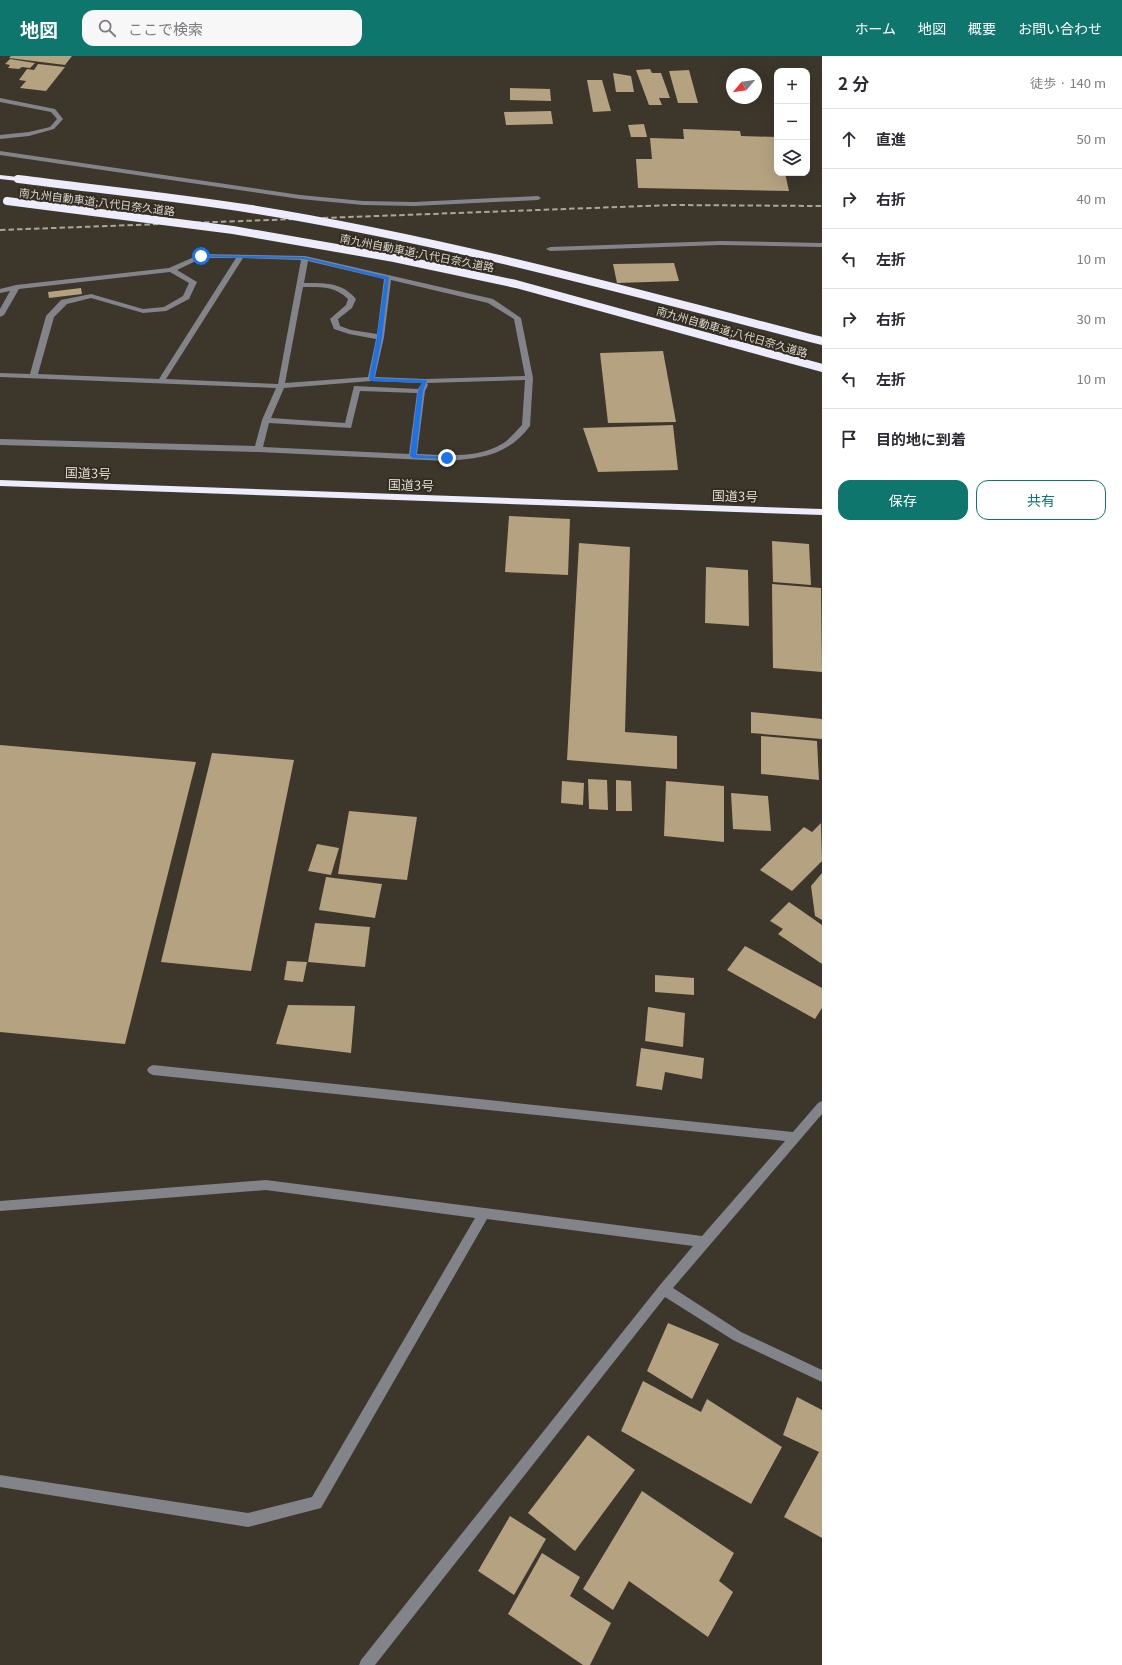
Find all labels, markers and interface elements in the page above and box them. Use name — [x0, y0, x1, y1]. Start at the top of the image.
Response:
search box — [82, 10, 362, 46]
text: 地図 — [20, 15, 58, 42]
icon: search — [96, 17, 118, 39]
text: ここで検索 — [128, 18, 203, 39]
text: ホーム — [854, 18, 896, 38]
text: 地図 — [918, 18, 946, 38]
text: 概要 — [968, 18, 996, 38]
text: お問い合わせ — [1018, 18, 1102, 38]
north arrow — [726, 68, 762, 104]
map controls — [774, 68, 810, 176]
button: + — [774, 68, 810, 104]
text: 2 分 — [838, 70, 869, 95]
text: 徒歩 · 140 m — [1030, 73, 1106, 92]
button: − — [774, 104, 810, 140]
icon: ahead — [838, 128, 860, 150]
text: 直進 — [876, 128, 906, 149]
text: 50 m — [1077, 129, 1106, 148]
button: layers — [774, 140, 810, 176]
street label: 南九州自動車道;八代日奈久道路 — [18, 183, 176, 219]
icon: right — [838, 188, 860, 210]
text: 右折 — [876, 188, 906, 209]
text: 40 m — [1077, 189, 1106, 208]
street label: 南九州自動車道;八代日奈久道路 — [339, 229, 496, 275]
route start — [192, 247, 210, 265]
icon: left — [838, 248, 860, 270]
text: 左折 — [876, 248, 906, 269]
text: 10 m — [1077, 249, 1106, 268]
street label: 南九州自動車道;八代日奈久道路 — [655, 302, 810, 360]
icon: right — [838, 308, 860, 330]
text: 右折 — [876, 308, 906, 329]
text: 30 m — [1077, 309, 1106, 328]
icon: left — [838, 368, 860, 390]
text: 左折 — [876, 368, 906, 389]
text: 10 m — [1077, 369, 1106, 388]
icon: arrive — [838, 428, 860, 450]
text: 目的地に到着 — [876, 428, 966, 449]
route end — [438, 449, 456, 467]
street label: 国道3号 — [65, 462, 111, 483]
street label: 国道3号 — [388, 474, 434, 495]
button: 保存 — [838, 480, 968, 520]
button: 共有 — [976, 480, 1106, 520]
street label: 国道3号 — [712, 485, 758, 506]

